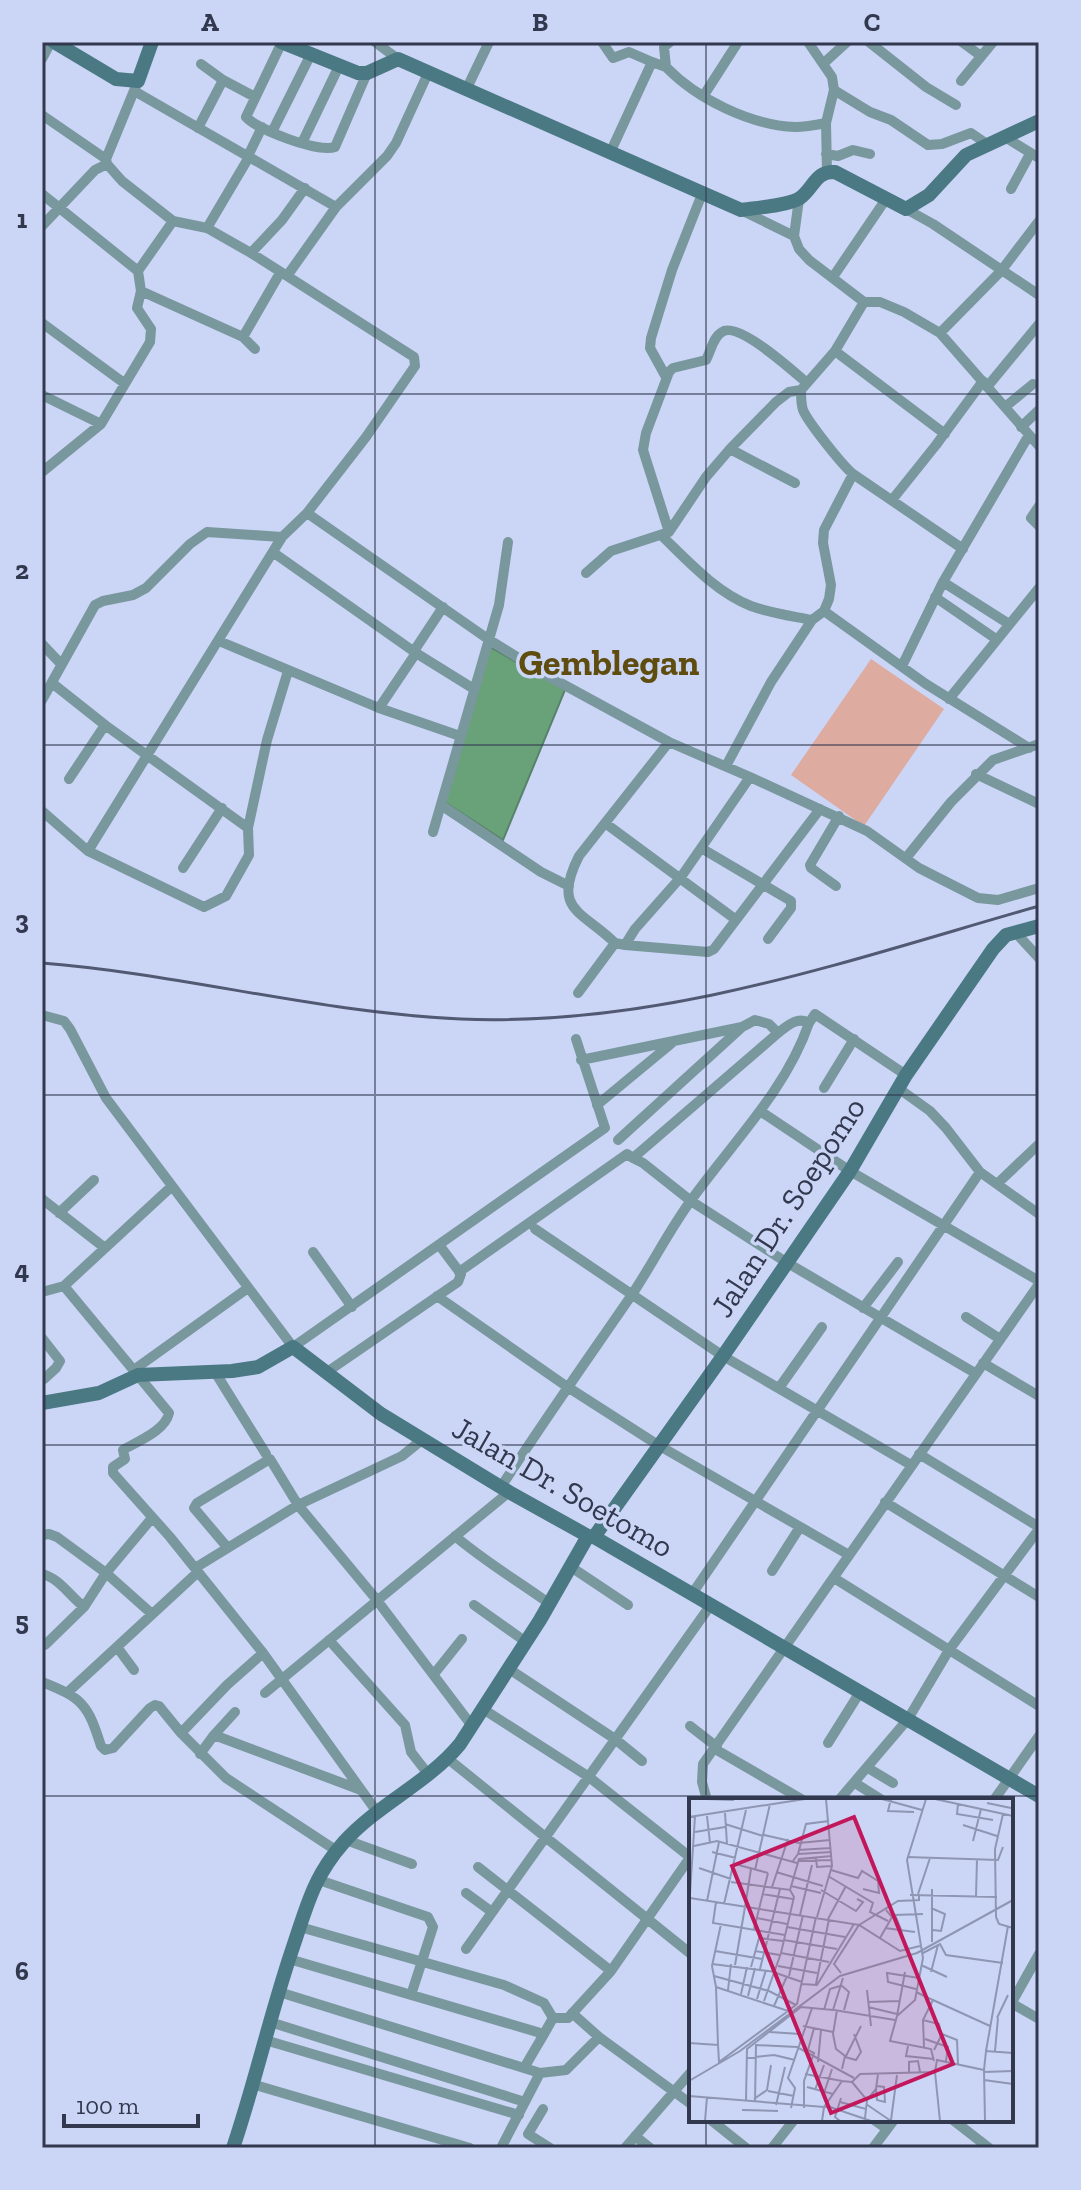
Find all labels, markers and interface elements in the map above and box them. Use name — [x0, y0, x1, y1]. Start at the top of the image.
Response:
text: A — [201, 6, 219, 38]
text: B — [532, 6, 548, 38]
text: C — [864, 6, 880, 38]
text: 1 — [17, 203, 28, 235]
text: 2 — [15, 554, 29, 586]
district label: Gemblegan — [519, 641, 699, 684]
text: 3 — [15, 904, 29, 936]
street label: Jalan Dr. Soepomo — [703, 1090, 873, 1324]
text: 4 — [15, 1254, 30, 1286]
street label: Jalan Dr. Soetomo — [446, 1408, 680, 1566]
text: 5 — [15, 1605, 29, 1637]
inset map — [689, 1798, 1013, 2122]
text: 6 — [15, 1955, 29, 1987]
scale bar — [64, 2078, 198, 2128]
text: 100 m — [76, 2091, 139, 2120]

